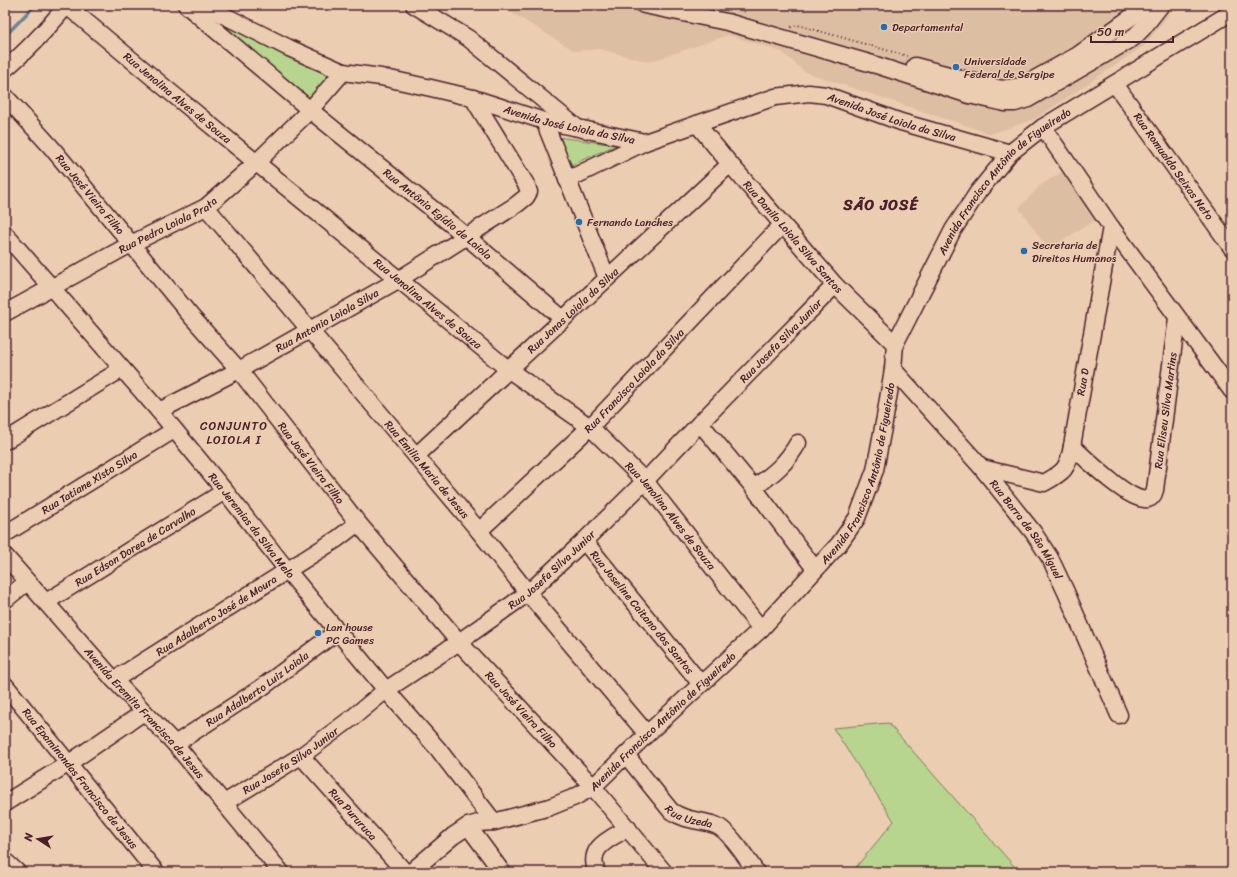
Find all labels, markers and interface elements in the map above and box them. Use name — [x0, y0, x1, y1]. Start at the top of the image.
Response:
place label: Departamental — [892, 18, 964, 37]
scale bar — [1091, 18, 1173, 44]
text: 50 m — [1097, 21, 1124, 43]
marker: Departamental — [879, 22, 889, 32]
street label: Rua Jenolina Alves de Souza — [119, 47, 236, 148]
place label: Universidade Federal de Sergipe — [964, 52, 1055, 84]
marker: Universidade Federal de Sergipe — [951, 62, 961, 72]
street label: Avenida José Loiola da Silva — [824, 86, 959, 147]
street label: Avenida José Loiola da Silva — [500, 99, 637, 149]
street label: Avenida Francisco Antônio de Figueiredo — [932, 102, 1075, 259]
street label: Rua Romualdo Seixas Neto — [1129, 108, 1219, 224]
street label: Rua José Vieira Filho — [51, 150, 130, 239]
street label: Rua Antônio Egídio de Loiola — [379, 163, 497, 264]
street label: Rua Danilo Loiola Silva Santos — [739, 176, 848, 298]
street label: Rua Pedro Loiola Prata — [115, 191, 222, 259]
district label: SÃO JOSÉ — [842, 192, 919, 218]
place label: Fernando Lanches — [587, 213, 674, 232]
marker: Fernando Lanches — [574, 217, 584, 227]
place label: Secretaria de Direitos Humanos — [1032, 236, 1117, 268]
marker: Secretaria de Direitos Humanos — [1019, 246, 1029, 256]
street label: Rua Jenolina Alves de Souza — [369, 253, 487, 354]
street label: Rua Jonas Loiola da Silva — [522, 262, 623, 358]
street label: Rua Antonio Loiola Silva — [272, 283, 383, 357]
street label: Rua Josefa Silva Junior — [735, 293, 827, 387]
street label: Rua Francisco Loiola da Silva — [579, 323, 689, 438]
street label: Rua Eliseu Silva Martins — [1148, 350, 1182, 470]
street label: Rua D — [1071, 366, 1095, 397]
street label: Avenida Francisco Antônio de Figueiredo — [815, 381, 900, 569]
district label: CONJUNTO LOIOLA I — [200, 415, 268, 451]
street label: Rua Emilia Maria de Jesus — [380, 416, 475, 523]
street label: Rua José Vieira Filho — [273, 418, 350, 509]
street label: Rua Tatiane Xisto Silva — [37, 445, 142, 519]
street label: Rua Jenolina Alves de Souza — [621, 457, 721, 574]
street label: Rua Jeremias da Silva Melo — [204, 468, 300, 583]
street label: Rua Barra de São Miguel — [985, 475, 1068, 583]
street label: Rua Edson Dorea de Carvalho — [71, 502, 200, 591]
street label: Rua Josefa Silva Junior — [504, 525, 600, 614]
street label: Rua Joseline Caitano dos Santos — [586, 546, 700, 679]
street label: Rua Adalberto José de Moura — [152, 569, 281, 661]
place label: Lan house PC Games — [326, 618, 375, 650]
marker: Lan house PC Games — [313, 628, 323, 638]
street label: Avenida Eremita Francisca de Jesus — [79, 642, 210, 784]
street label: Rua Adalberto Luiz Loiola — [202, 646, 313, 731]
street label: Avenida Francisco Antônio de Figueiredo — [584, 647, 741, 796]
street label: Rua José Vieira Filho — [480, 666, 562, 753]
street label: Rua Epaminondas Francisco de Jesus — [18, 704, 144, 854]
street label: Rua Josefa Silva Junior — [239, 721, 343, 799]
street label: Rua Pururuca — [324, 783, 382, 845]
street label: Rua Uzeda — [660, 801, 715, 833]
north arrow — [18, 819, 58, 859]
text: N — [18, 831, 39, 844]

